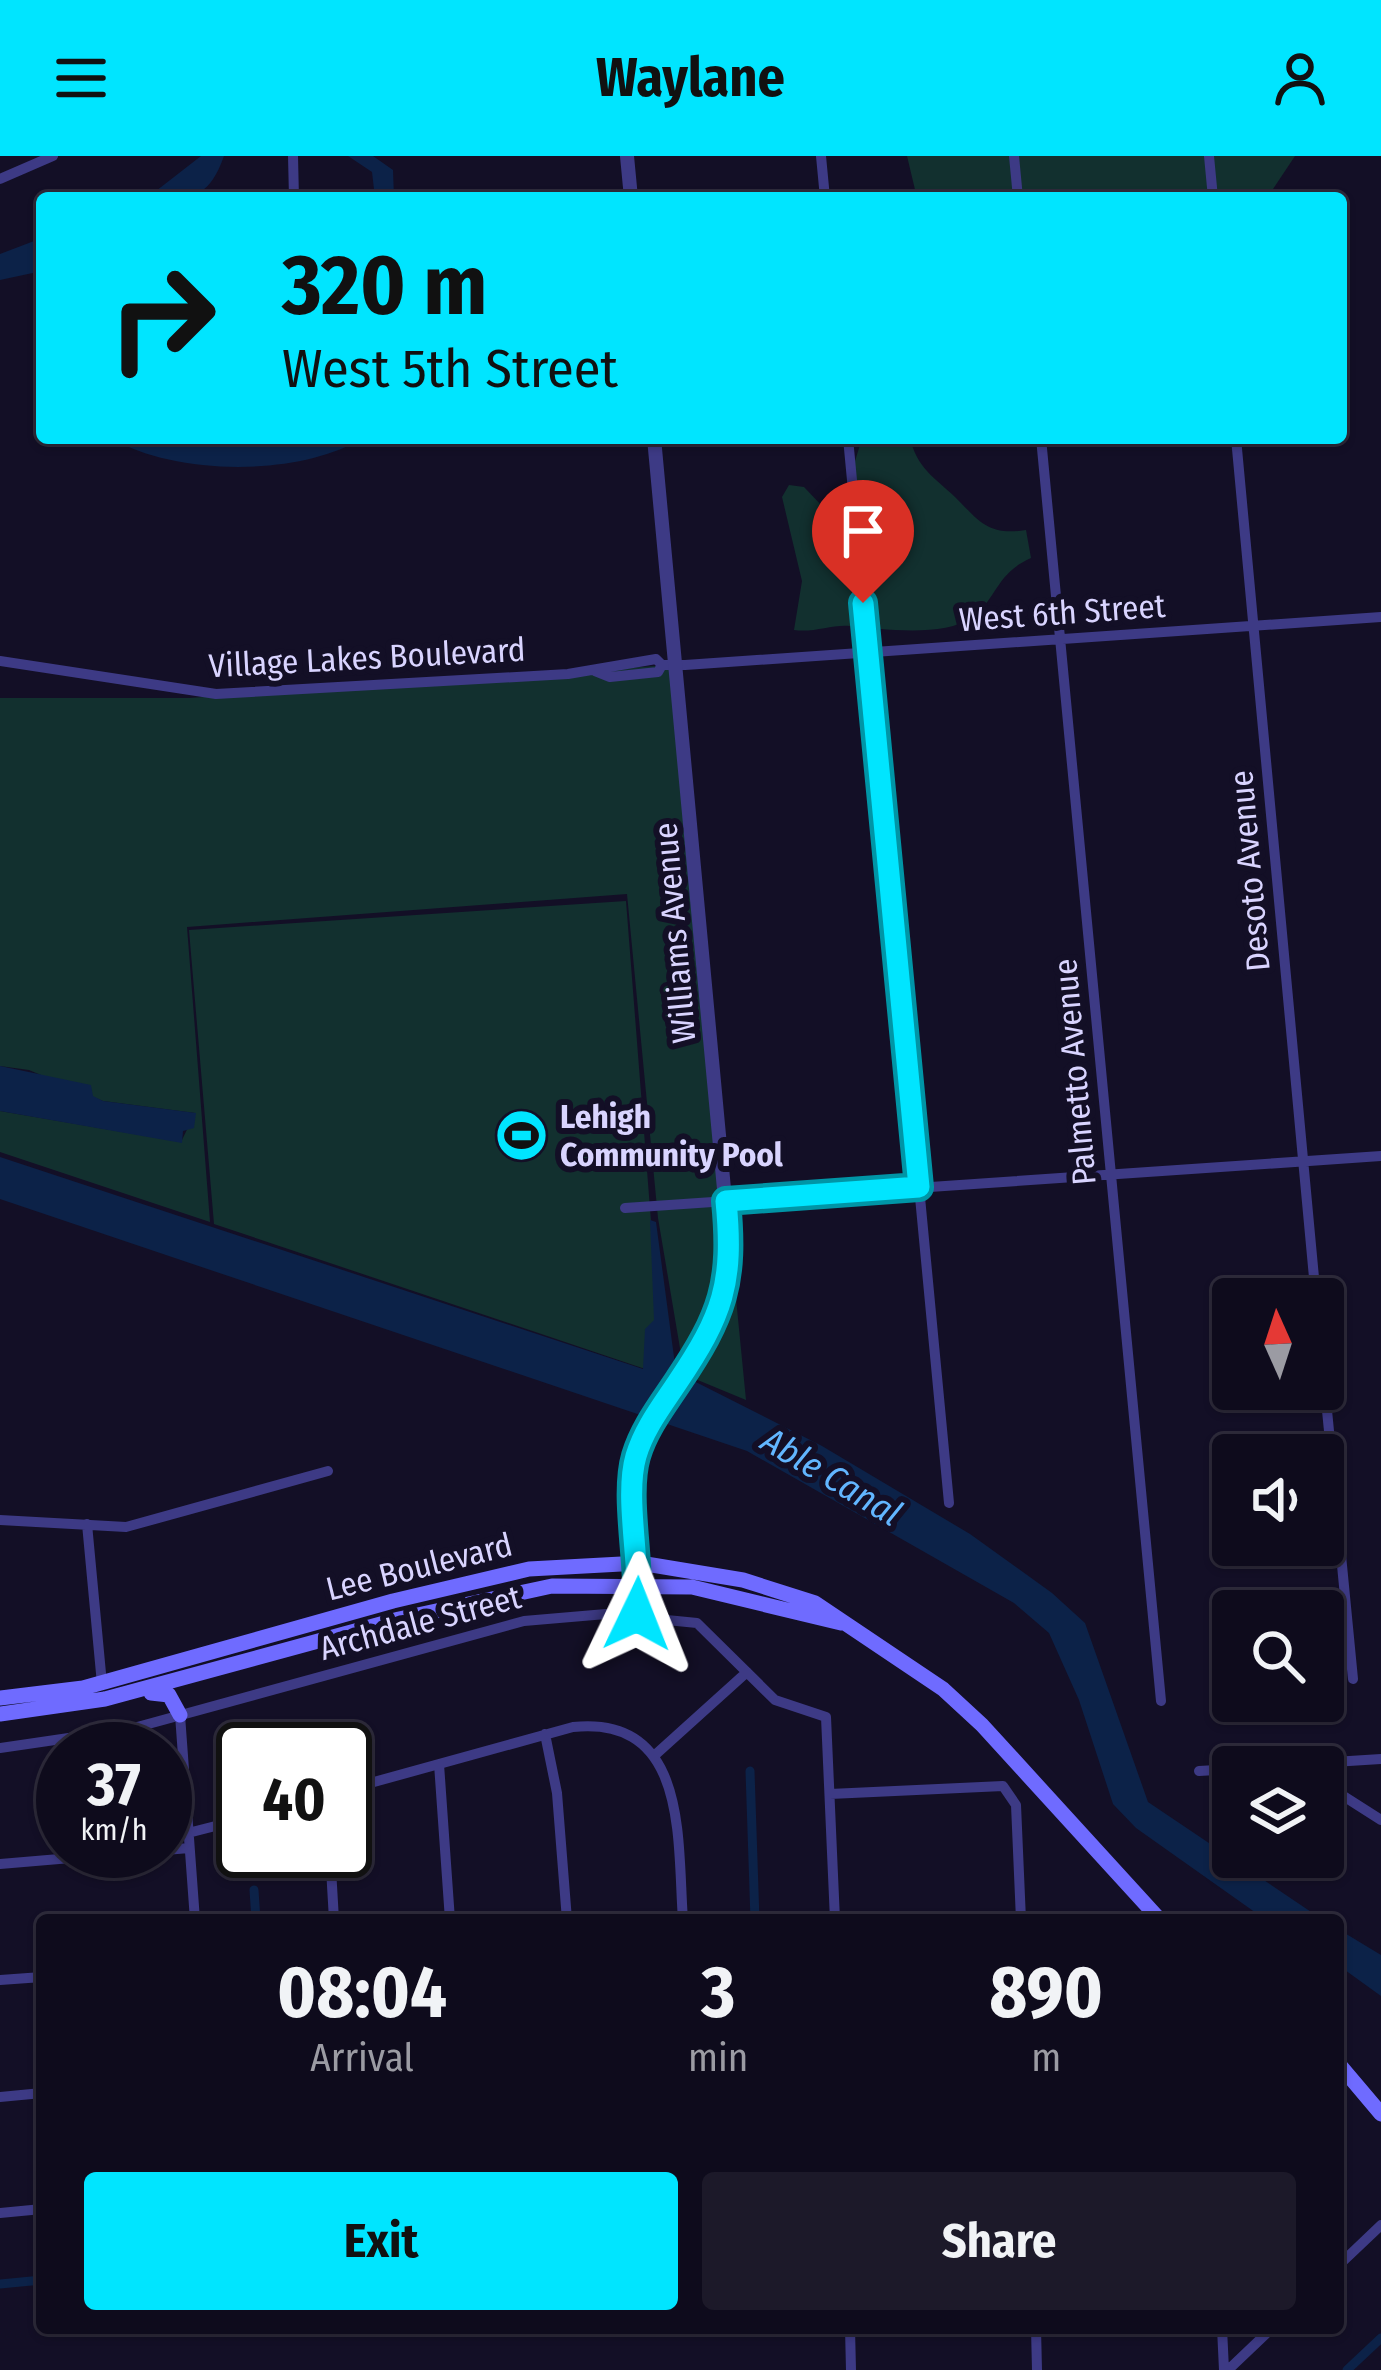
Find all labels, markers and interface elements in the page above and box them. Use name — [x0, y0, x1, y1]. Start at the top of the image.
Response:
icon: menu — [48, 45, 114, 111]
icon: person — [1267, 45, 1333, 111]
text: Waylane — [596, 46, 785, 110]
text: 320 m — [282, 235, 487, 336]
icon: right — [84, 240, 240, 396]
text: West 5th Street — [282, 337, 618, 401]
pin — [812, 480, 914, 603]
icon: arrive — [830, 498, 896, 564]
street label: West 6th Street — [958, 586, 1167, 640]
street label: Village Lakes Boulevard — [208, 630, 526, 686]
street label: Desoto Avenue — [1221, 769, 1279, 973]
street label: Williams Avenue — [645, 821, 705, 1045]
street label: Palmetto Avenue — [1045, 957, 1105, 1187]
place label: Lehigh Community Pool — [560, 1097, 784, 1175]
sports icon: Lehigh Community Pool — [493, 1107, 549, 1163]
north arrow — [1212, 1278, 1344, 1410]
map controls — [1212, 1278, 1344, 1878]
water label: Able Canal — [752, 1417, 909, 1536]
button: sound — [1212, 1434, 1344, 1566]
street label: Lee Boulevard — [322, 1525, 516, 1609]
position arrow — [574, 1551, 700, 1677]
street label: Archdale Street — [315, 1577, 525, 1669]
button: search — [1212, 1590, 1344, 1722]
speed limit sign: 40 — [216, 1722, 372, 1878]
button: layers — [1212, 1746, 1344, 1878]
text: 37 — [87, 1749, 141, 1821]
text: km/h — [81, 1812, 147, 1848]
text: 08:04 — [277, 1950, 447, 2036]
text: 3 — [701, 1950, 735, 2036]
text: 890 — [989, 1950, 1103, 2036]
text: Arrival — [310, 2035, 414, 2081]
text: min — [688, 2035, 748, 2081]
text: m — [1031, 2035, 1061, 2081]
button: Exit — [84, 2172, 678, 2310]
button: Share — [702, 2172, 1296, 2310]

